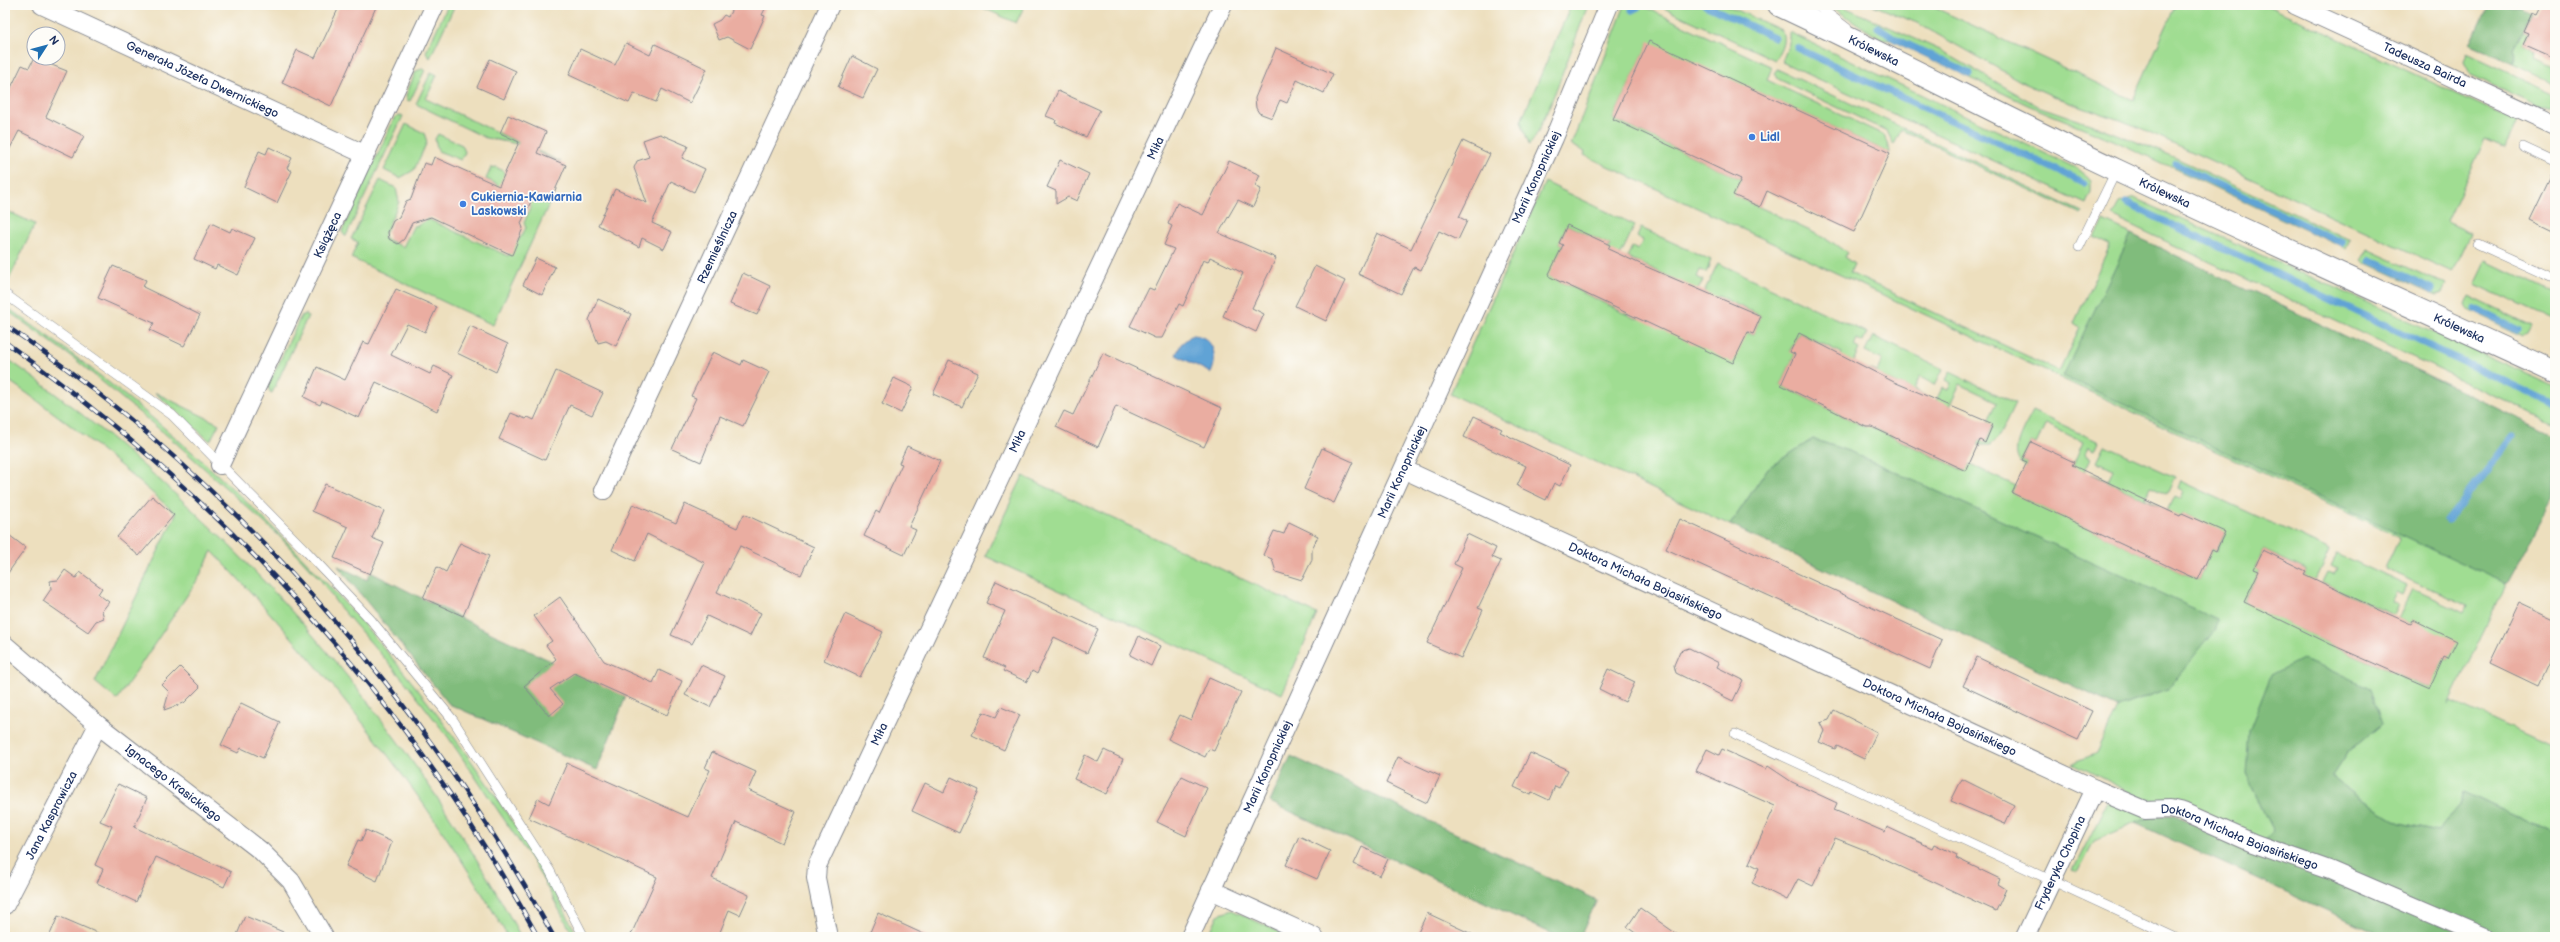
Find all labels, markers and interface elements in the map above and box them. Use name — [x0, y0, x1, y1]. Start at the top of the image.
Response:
north arrow — [26, 26, 66, 66]
street label: Królewska — [1846, 32, 1902, 70]
text: N — [46, 33, 61, 48]
street label: Generała Józefa Dwernickiego — [124, 38, 282, 121]
street label: Tadeusza Bairda — [2381, 39, 2469, 91]
street label: Marii Konopnickiej — [1509, 129, 1564, 226]
place label: Lidl — [1760, 130, 1780, 145]
marker: Lidl — [1747, 132, 1757, 142]
street label: Miła — [1144, 134, 1167, 162]
street label: Królewska — [2137, 174, 2193, 211]
place label: Cukiernia-Kawiarnia Laskowski — [471, 190, 582, 219]
marker: Cukiernia-Kawiarnia Laskowski — [458, 199, 468, 209]
street label: Rzemieślnicza — [694, 208, 741, 286]
street label: Książęca — [310, 209, 345, 260]
street label: Królewska — [2431, 310, 2487, 346]
street label: Marii Konopnickiej — [1374, 423, 1429, 521]
street label: Miła — [1006, 427, 1029, 455]
street label: Doktora Michała Bojasińskiego — [1566, 539, 1725, 623]
street label: Doktora Michała Bojasińskiego — [1860, 675, 2019, 759]
street label: Marii Konopnickiej — [1240, 718, 1295, 815]
street label: Miła — [867, 720, 891, 748]
street label: Ignacego Krasickiego — [122, 741, 225, 825]
street label: Jana Kasprowicza — [22, 768, 80, 862]
street label: Doktora Michała Bojasińskiego — [2160, 802, 2320, 873]
street label: Fryderyka Chopina — [2031, 813, 2089, 913]

